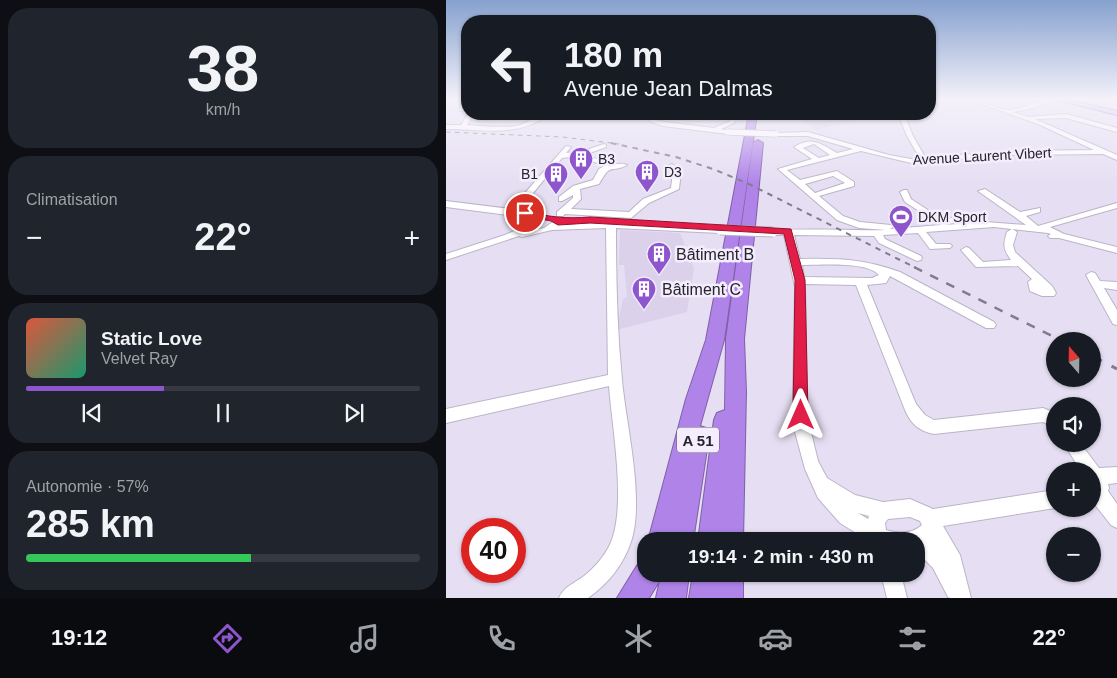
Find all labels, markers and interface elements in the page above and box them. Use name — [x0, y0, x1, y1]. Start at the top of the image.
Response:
text: 38 — [187, 32, 259, 105]
icon: left — [481, 35, 546, 100]
text: 180 m — [564, 35, 663, 74]
text: Avenue Jean Dalmas — [564, 76, 773, 101]
text: km/h — [206, 101, 240, 118]
street label: Avenue Laurent Vibert — [912, 144, 1052, 168]
building icon: B3 — [568, 146, 594, 180]
place label: B3 — [598, 151, 615, 167]
building icon: D3 — [634, 159, 660, 193]
building icon: B1 — [543, 161, 569, 195]
place label: D3 — [664, 164, 682, 180]
place label: B1 — [521, 166, 538, 182]
text: Climatisation — [26, 191, 118, 208]
pin — [504, 192, 546, 234]
icon: arrive — [511, 199, 539, 227]
sports icon: DKM Sport — [888, 204, 914, 238]
place label: DKM Sport — [918, 209, 987, 225]
text: 22° — [194, 216, 252, 258]
text: − — [26, 222, 42, 253]
text: + — [404, 222, 420, 253]
building icon: Bâtiment B — [646, 241, 672, 275]
place label: Bâtiment B — [676, 246, 754, 263]
building icon: Bâtiment C — [631, 276, 657, 310]
place label: Bâtiment C — [662, 281, 741, 298]
text: Static Love — [101, 328, 202, 349]
north arrow — [1046, 332, 1101, 388]
map controls — [1046, 332, 1101, 582]
text: Velvet Ray — [101, 350, 177, 367]
position arrow — [774, 388, 826, 440]
button: sound — [1046, 397, 1101, 452]
icon: previous — [78, 399, 106, 427]
icon: pause — [209, 399, 237, 427]
icon: next — [340, 399, 368, 427]
road number: A 51 — [677, 428, 719, 452]
button: + — [1046, 462, 1101, 517]
text: Autonomie · 57% — [26, 478, 149, 495]
text: 285 km — [26, 503, 155, 545]
speed limit sign: 40 — [461, 518, 526, 583]
button: − — [1046, 527, 1101, 582]
text: 19:14 · 2 min · 430 m — [688, 546, 874, 567]
icon: directions — [210, 621, 245, 656]
icon: music — [347, 621, 382, 656]
icon: phone — [484, 621, 519, 656]
icon: climate — [621, 621, 656, 656]
icon: car — [758, 621, 793, 656]
icon: filters — [895, 621, 930, 656]
text: 19:12 — [51, 625, 107, 650]
text: 22° — [1033, 625, 1066, 650]

